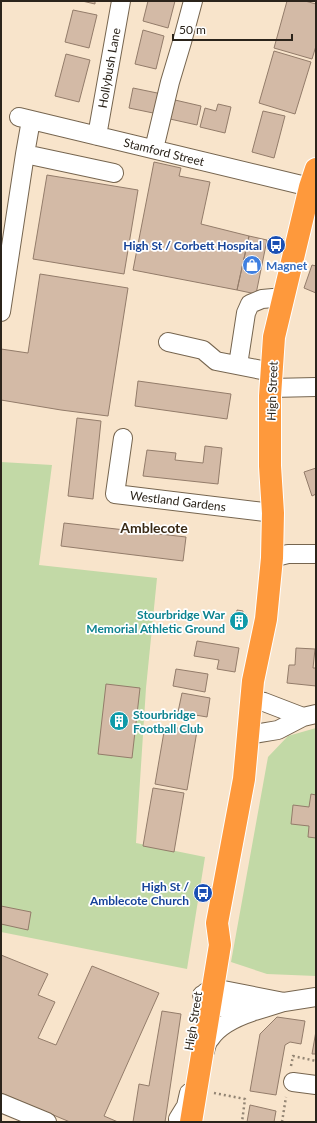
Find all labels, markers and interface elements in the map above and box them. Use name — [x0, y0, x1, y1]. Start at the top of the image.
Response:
scale bar — [173, 16, 292, 42]
text: 50 m — [179, 22, 206, 37]
street label: Hollybush Lane — [95, 27, 123, 109]
street label: Stamford Street — [122, 135, 207, 169]
bus stop icon: High St / Corbett Hospital — [265, 234, 287, 256]
place label: High St / Corbett Hospital — [123, 238, 262, 253]
shop icon: Magnet — [241, 254, 263, 276]
place label: Magnet — [266, 258, 308, 273]
street label: High Street — [263, 360, 281, 421]
street label: Westland Gardens — [129, 488, 227, 514]
district label: Amblecote — [119, 519, 188, 536]
place label: Stourbridge War Memorial Athletic Ground — [86, 607, 226, 636]
building icon: Stourbridge War Memorial Athletic Ground — [228, 610, 250, 632]
place label: Stourbridge Football Club — [133, 707, 204, 736]
building icon: Stourbridge Football Club — [108, 710, 130, 732]
place label: High St / Amblecote Church — [89, 879, 189, 908]
bus stop icon: High St / Amblecote Church — [192, 882, 214, 904]
street label: High Street — [181, 990, 205, 1052]

